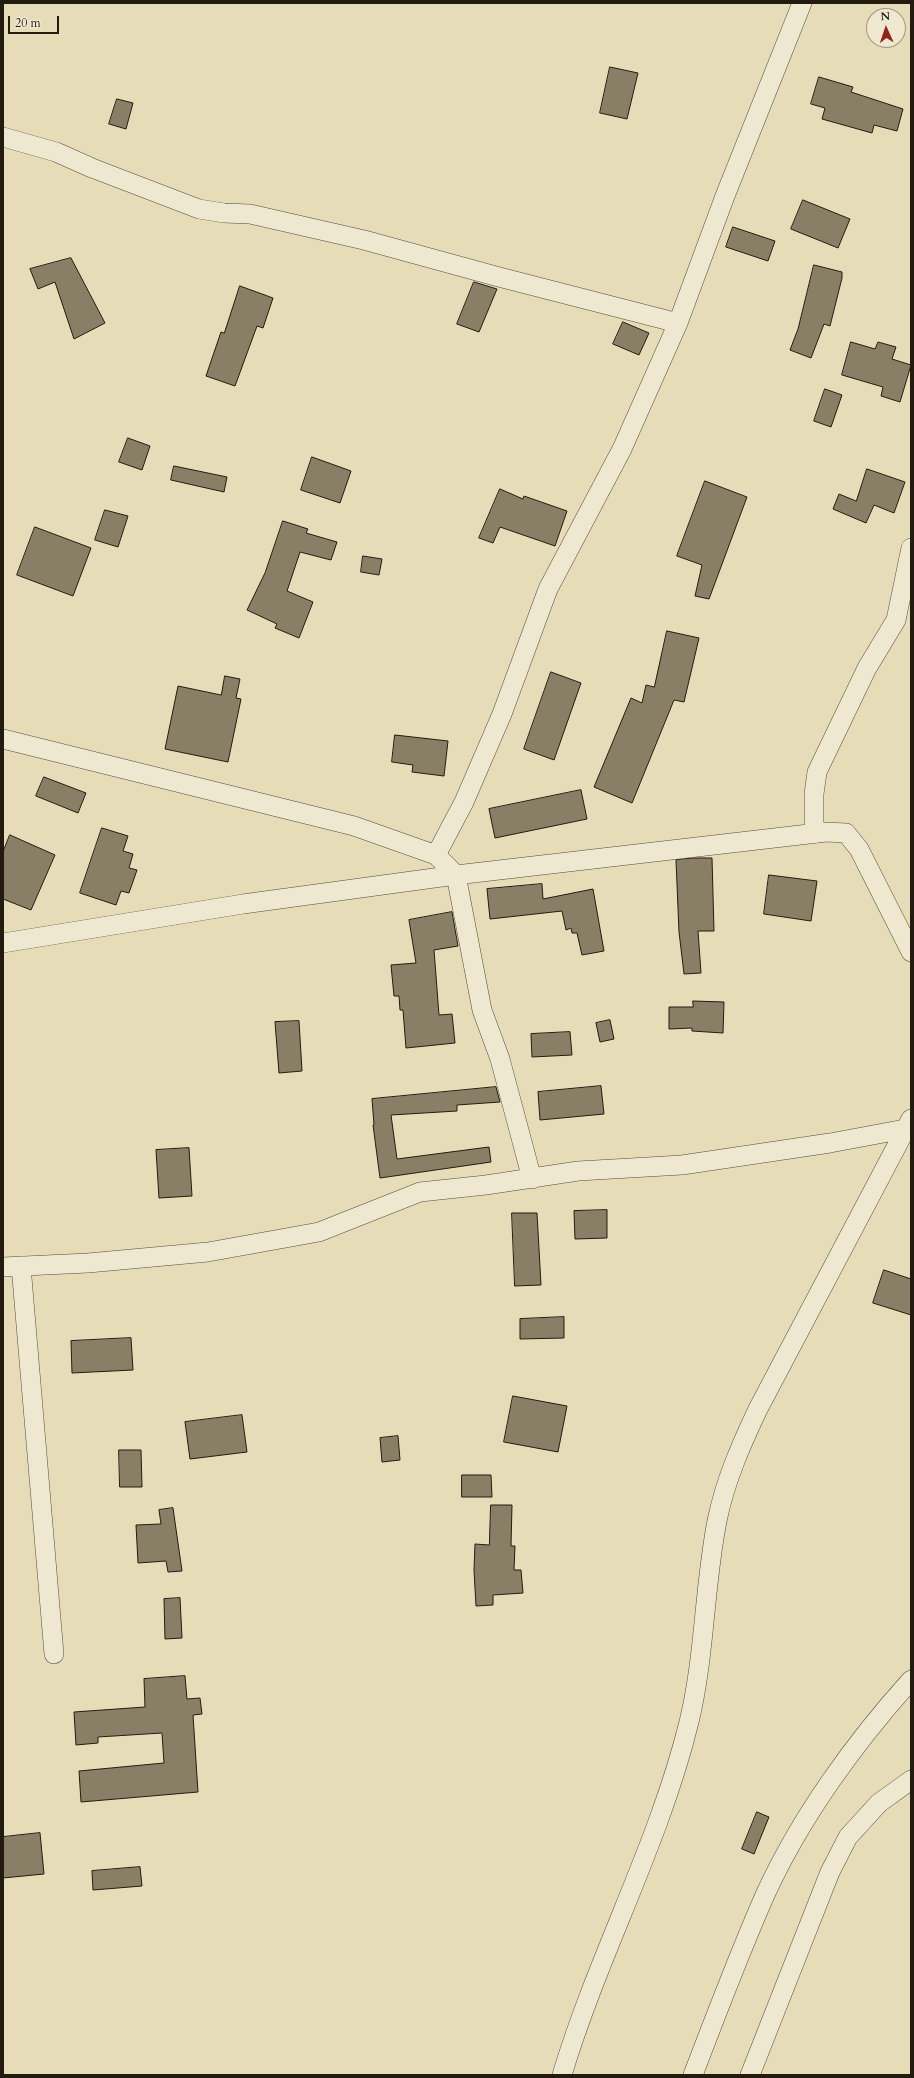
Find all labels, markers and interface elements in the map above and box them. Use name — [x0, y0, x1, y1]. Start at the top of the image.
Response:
scale bar — [10, 8, 61, 34]
north arrow — [866, 8, 906, 48]
text: N — [880, 9, 891, 24]
text: 20 m — [15, 15, 41, 31]

